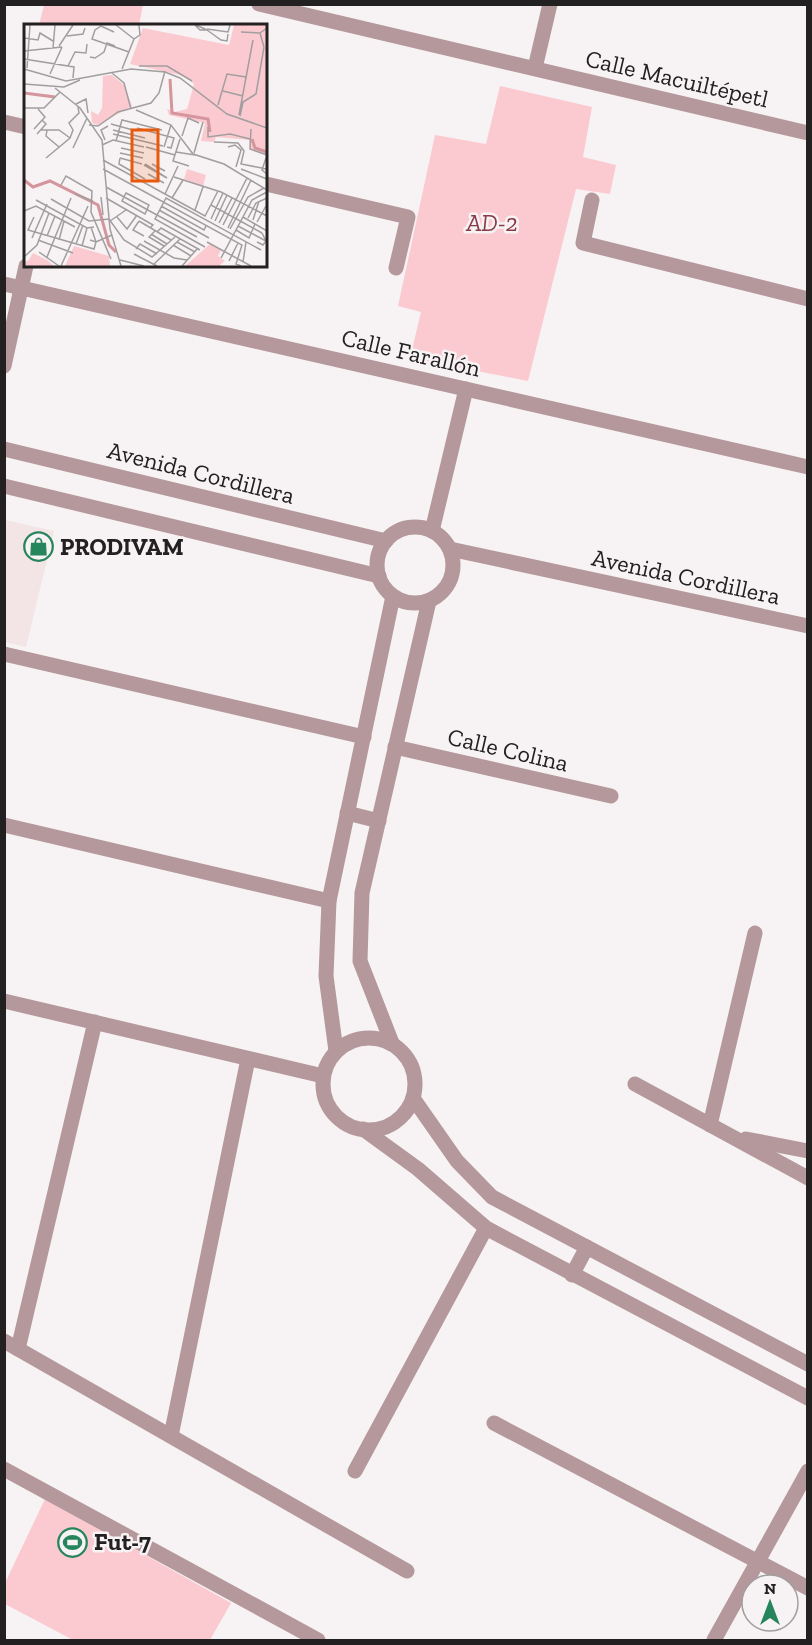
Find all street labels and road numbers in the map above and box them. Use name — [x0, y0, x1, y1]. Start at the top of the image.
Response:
street label: Calle Macuiltépetl — [583, 43, 771, 114]
street label: Calle Farallón — [339, 322, 484, 383]
street label: Avenida Cordillera — [105, 435, 298, 510]
street label: Avenida Cordillera — [589, 542, 783, 611]
street label: Calle Colina — [445, 722, 572, 778]

